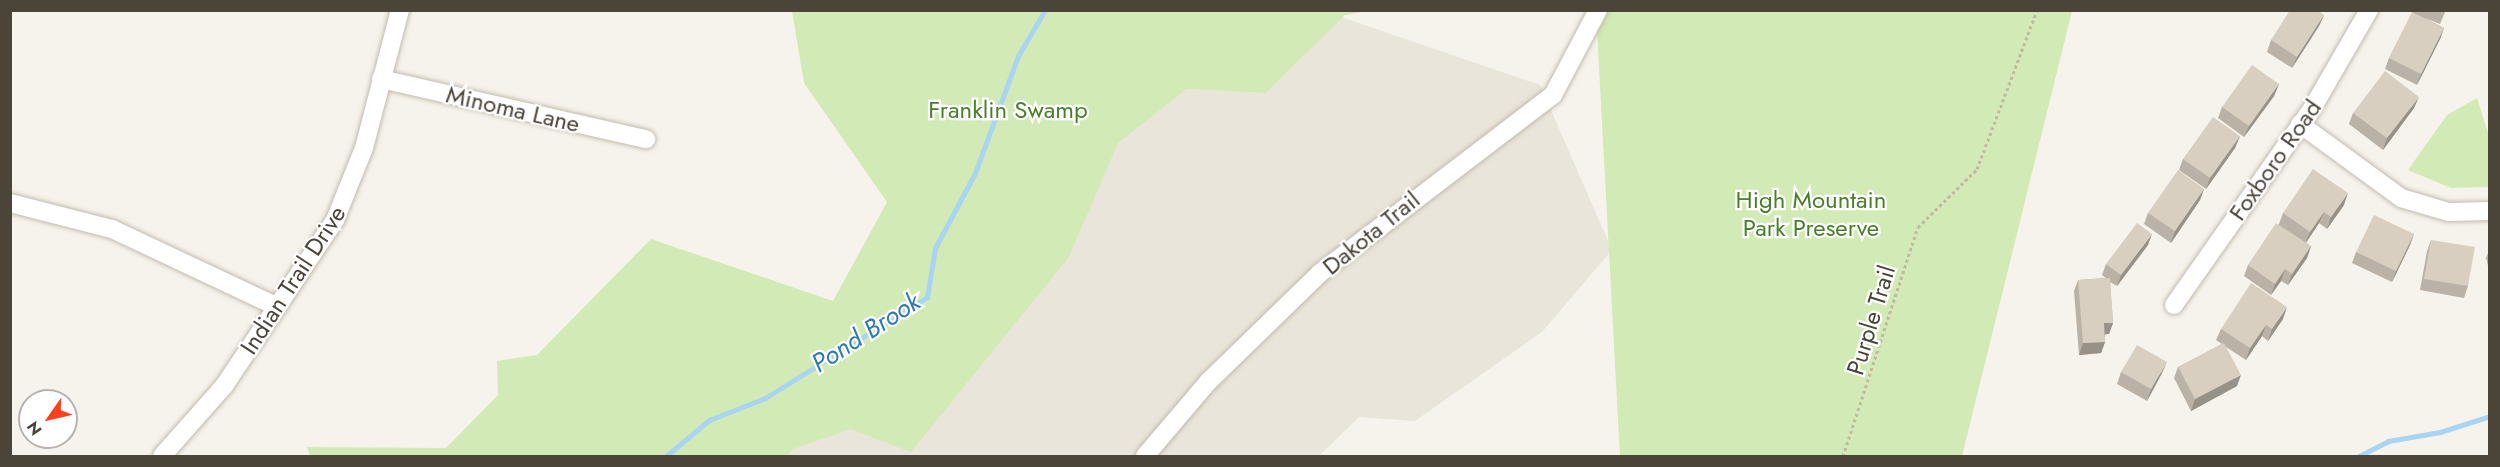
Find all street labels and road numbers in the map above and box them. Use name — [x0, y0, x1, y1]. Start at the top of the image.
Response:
street label: Minoma Lane — [443, 80, 583, 138]
street label: Foxboro Road — [2223, 94, 2327, 226]
street label: Dakota Trail — [1317, 185, 1425, 281]
street label: Indian Trail Drive — [234, 200, 352, 360]
street label: Purple Trail — [1841, 262, 1901, 378]

